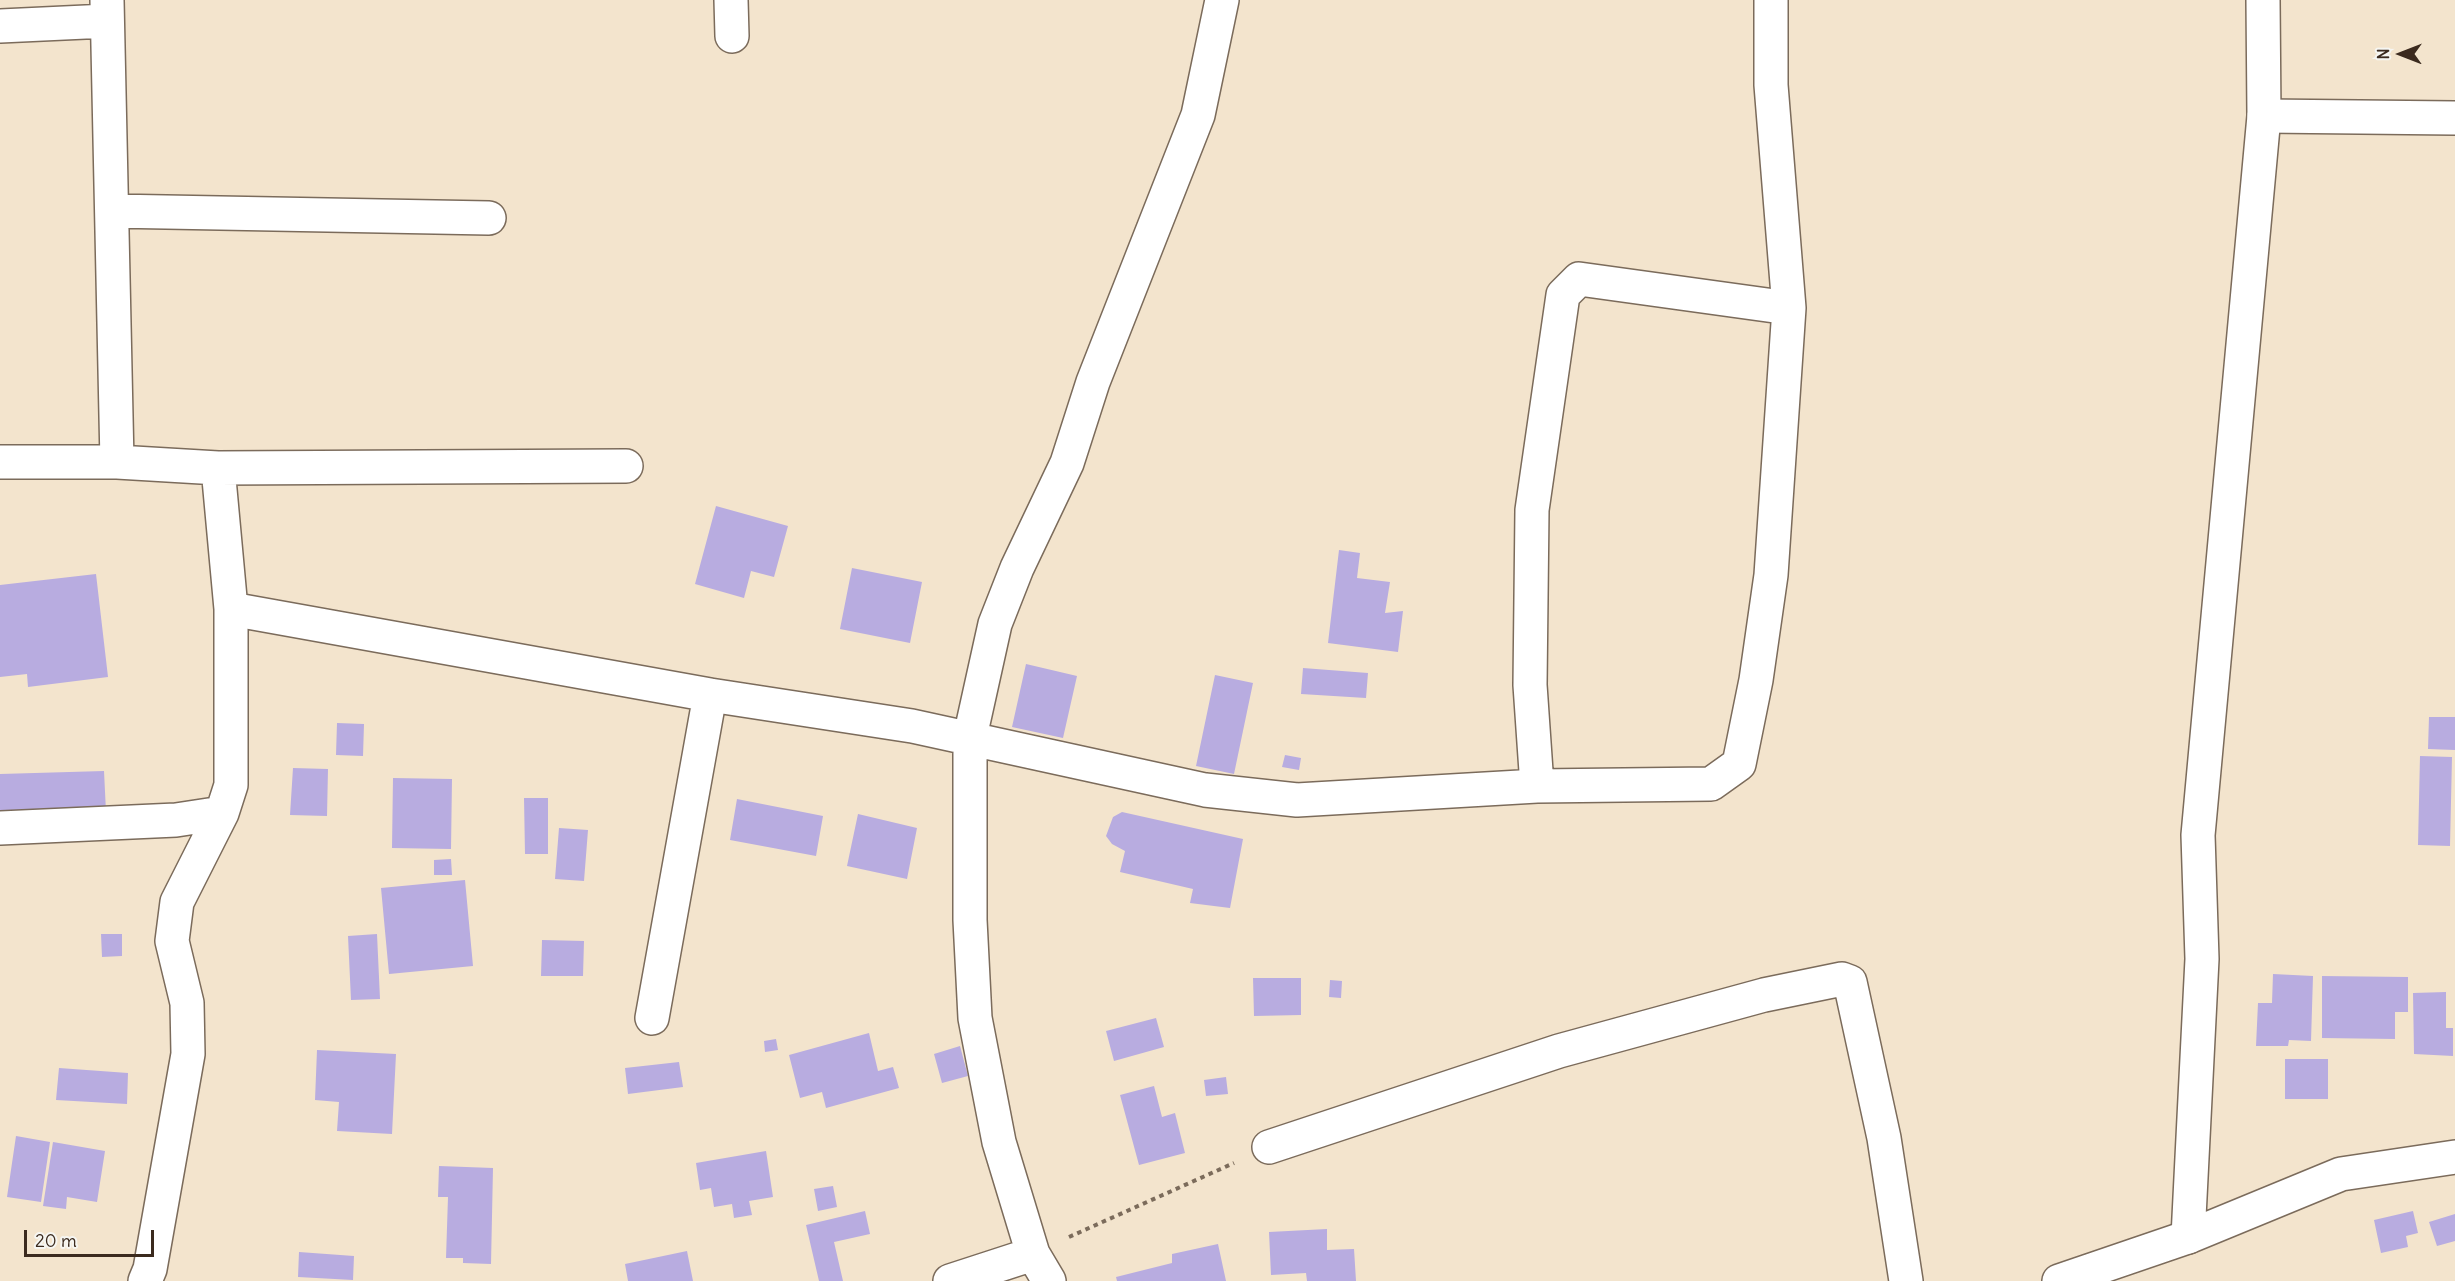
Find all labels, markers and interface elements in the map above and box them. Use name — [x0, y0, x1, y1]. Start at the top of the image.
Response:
north arrow — [2371, 24, 2431, 84]
text: N — [2373, 48, 2393, 60]
scale bar — [27, 1218, 158, 1256]
text: 20 m — [35, 1229, 77, 1252]

